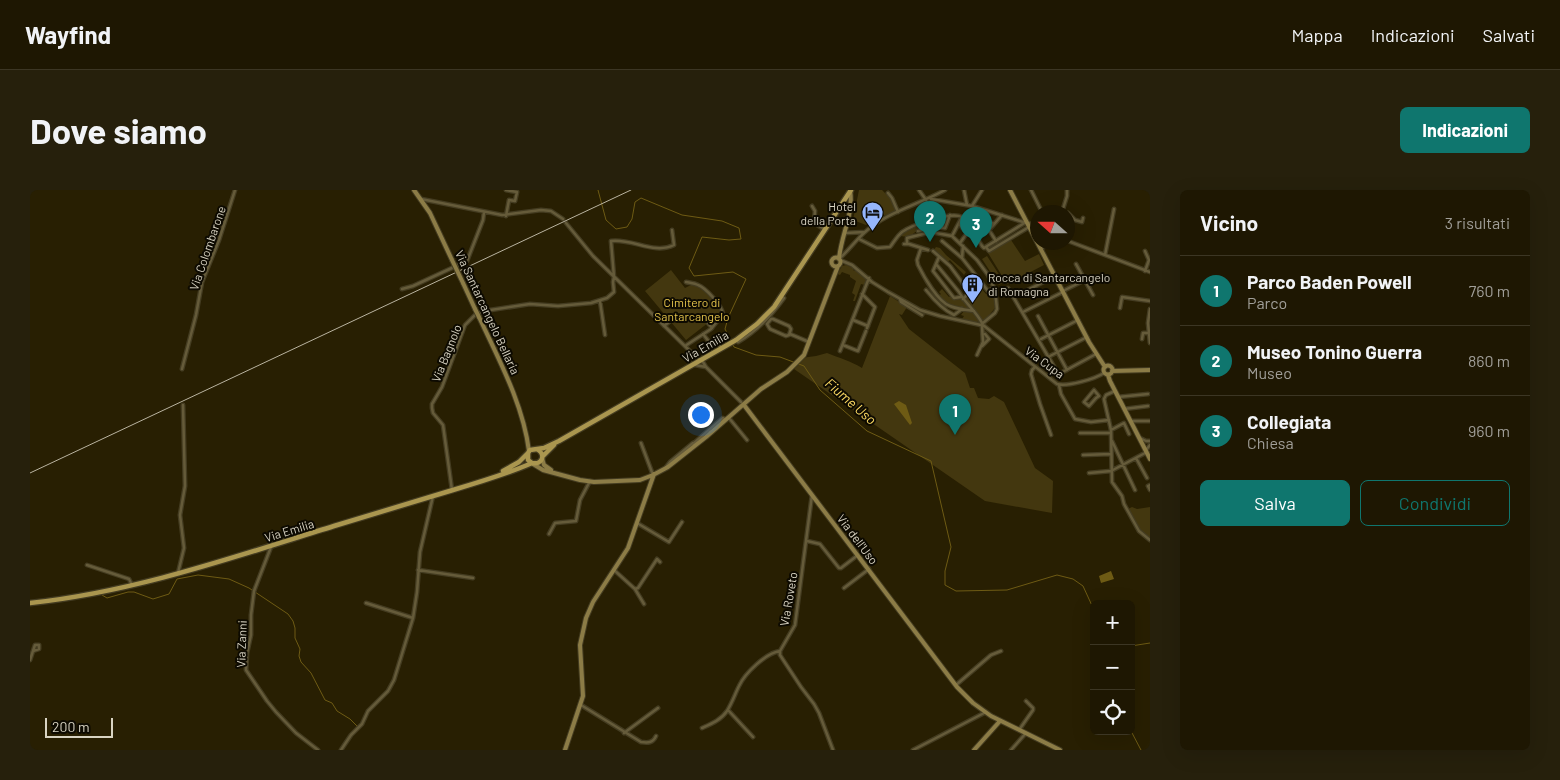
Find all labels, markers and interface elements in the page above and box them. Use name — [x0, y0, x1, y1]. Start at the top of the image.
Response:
text: Wayfind — [25, 20, 111, 49]
text: Mappa — [1292, 24, 1343, 46]
text: Indicazioni — [1371, 24, 1455, 46]
text: Salvati — [1483, 24, 1535, 46]
button: Indicazioni — [1400, 107, 1530, 153]
text: Dove siamo — [30, 109, 207, 151]
place label: Hotel della Porta — [801, 199, 856, 227]
hotel icon: Hotel della Porta — [860, 201, 884, 232]
pin: 2 — [914, 201, 946, 242]
street label: Via Colombarone — [186, 204, 228, 292]
north arrow — [1030, 205, 1075, 250]
pin: 3 — [960, 207, 992, 248]
text: Vicino — [1200, 210, 1258, 235]
text: 3 risultati — [1445, 213, 1510, 232]
street label: Via Santarcangelo Bellaria — [453, 248, 523, 376]
place label: Rocca di Santarcangelo di Romagna — [988, 270, 1110, 298]
text: Parco Baden Powell — [1247, 270, 1412, 293]
building icon: Rocca di Santarcangelo di Romagna — [960, 272, 984, 303]
text: 1 — [1213, 281, 1219, 300]
text: 760 m — [1469, 281, 1510, 300]
text: Parco — [1247, 293, 1287, 312]
park label: Cimitero di Santarcangelo — [654, 295, 730, 323]
street label: Via Bagnolo — [428, 322, 464, 384]
street label: Via Emilia — [679, 327, 731, 365]
text: Museo Tonino Guerra — [1247, 340, 1422, 363]
street label: Via Cupa — [1023, 343, 1067, 381]
text: 2 — [1212, 351, 1220, 370]
text: 860 m — [1468, 351, 1510, 370]
text: Museo — [1247, 363, 1292, 382]
water label: Fiume Uso — [822, 374, 880, 428]
pin: 1 — [939, 394, 971, 435]
your location — [688, 402, 714, 428]
text: Collegiata — [1247, 410, 1331, 433]
text: 3 — [1212, 421, 1220, 440]
text: 960 m — [1468, 421, 1510, 440]
text: Chiesa — [1247, 433, 1294, 452]
button: Salva — [1200, 480, 1350, 526]
button: Condividi — [1360, 480, 1510, 526]
street label: Via dell'Uso — [835, 511, 881, 567]
street label: Via Emilia — [263, 516, 315, 544]
street label: Via Roveto — [776, 571, 800, 627]
map controls — [1090, 600, 1135, 735]
button: + — [1090, 600, 1135, 645]
street label: Via Zanni — [233, 620, 249, 668]
button: − — [1090, 645, 1135, 690]
button: locate — [1090, 690, 1135, 735]
scale bar — [45, 715, 112, 738]
text: 200 m — [52, 718, 90, 735]

